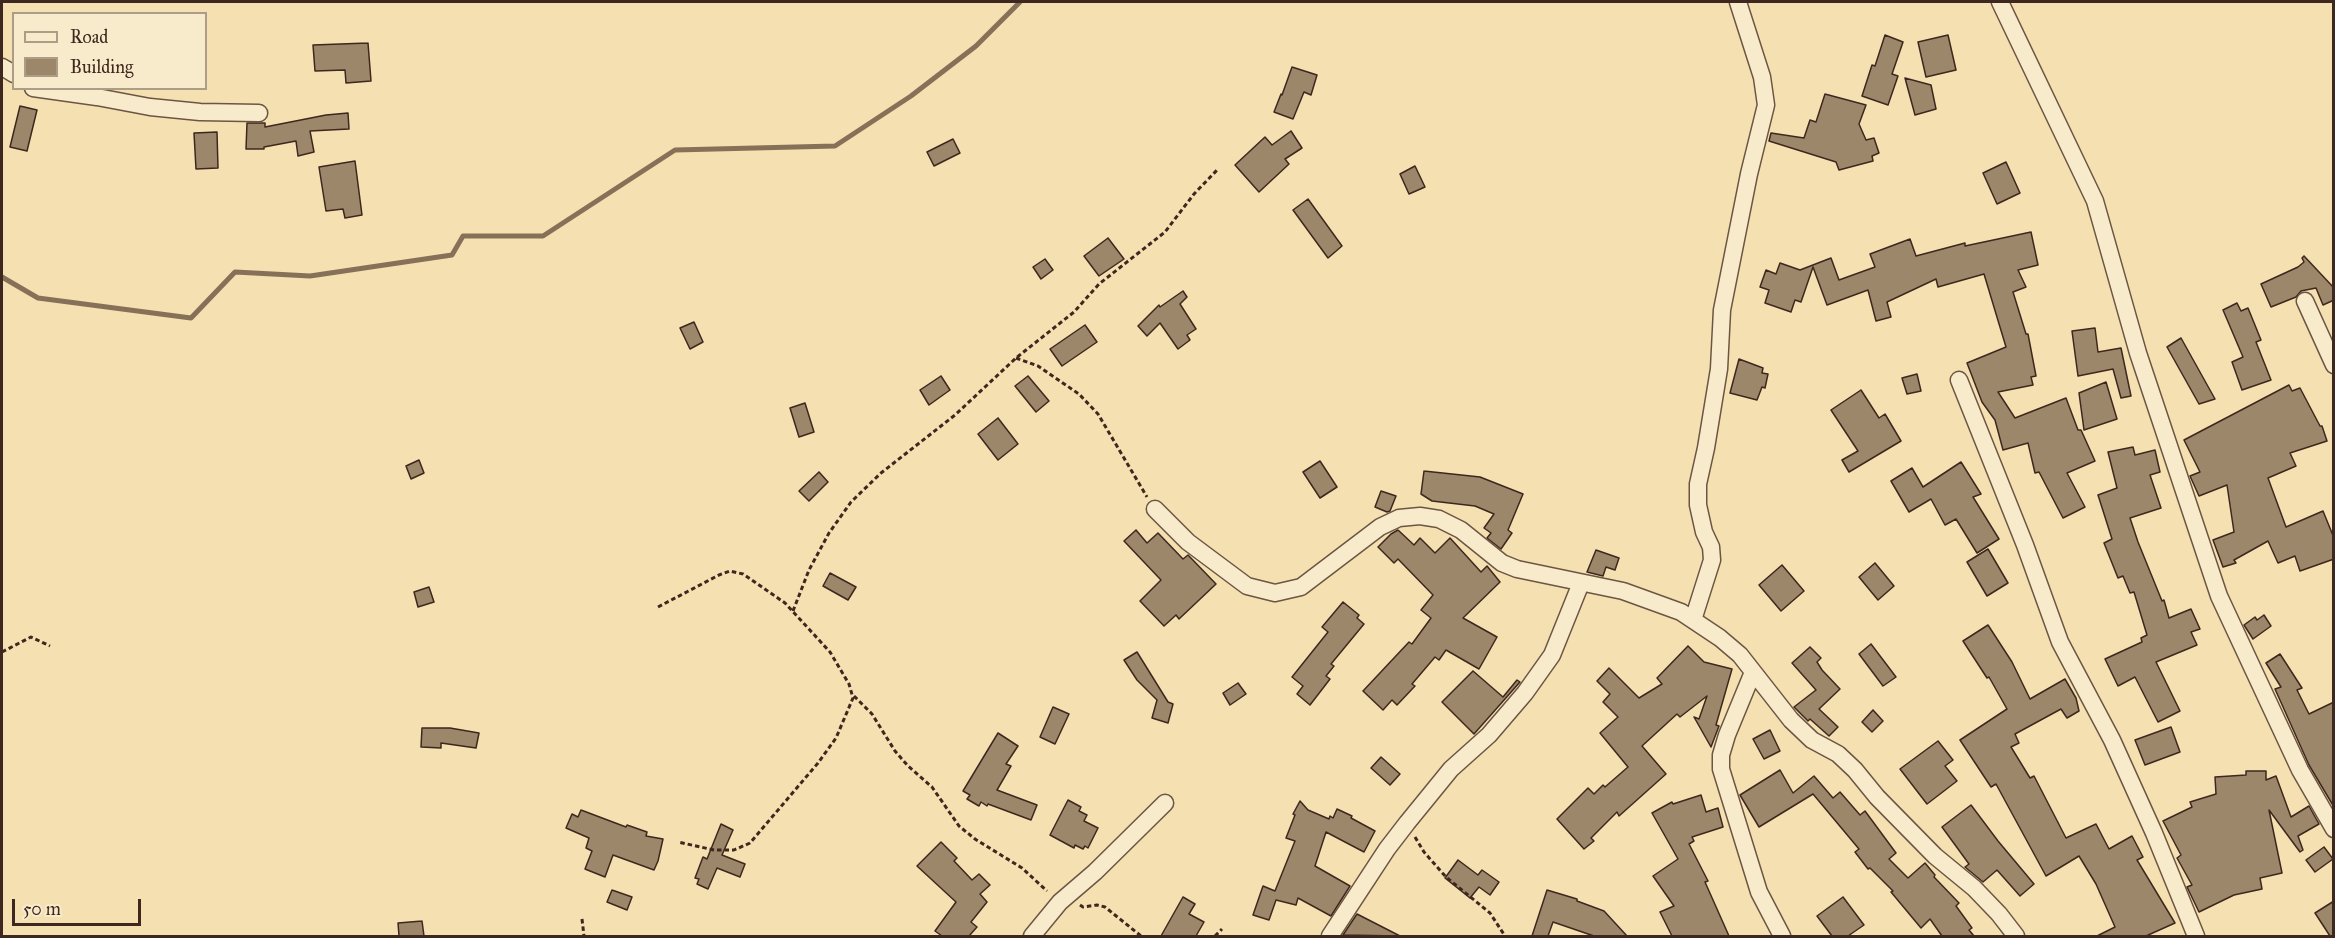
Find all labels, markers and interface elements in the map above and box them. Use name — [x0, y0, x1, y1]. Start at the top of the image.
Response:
legend — [12, 12, 207, 90]
text: Road — [70, 26, 108, 48]
text: Building — [70, 56, 133, 78]
scale bar — [15, 887, 144, 925]
text: 50 m — [23, 898, 61, 920]

